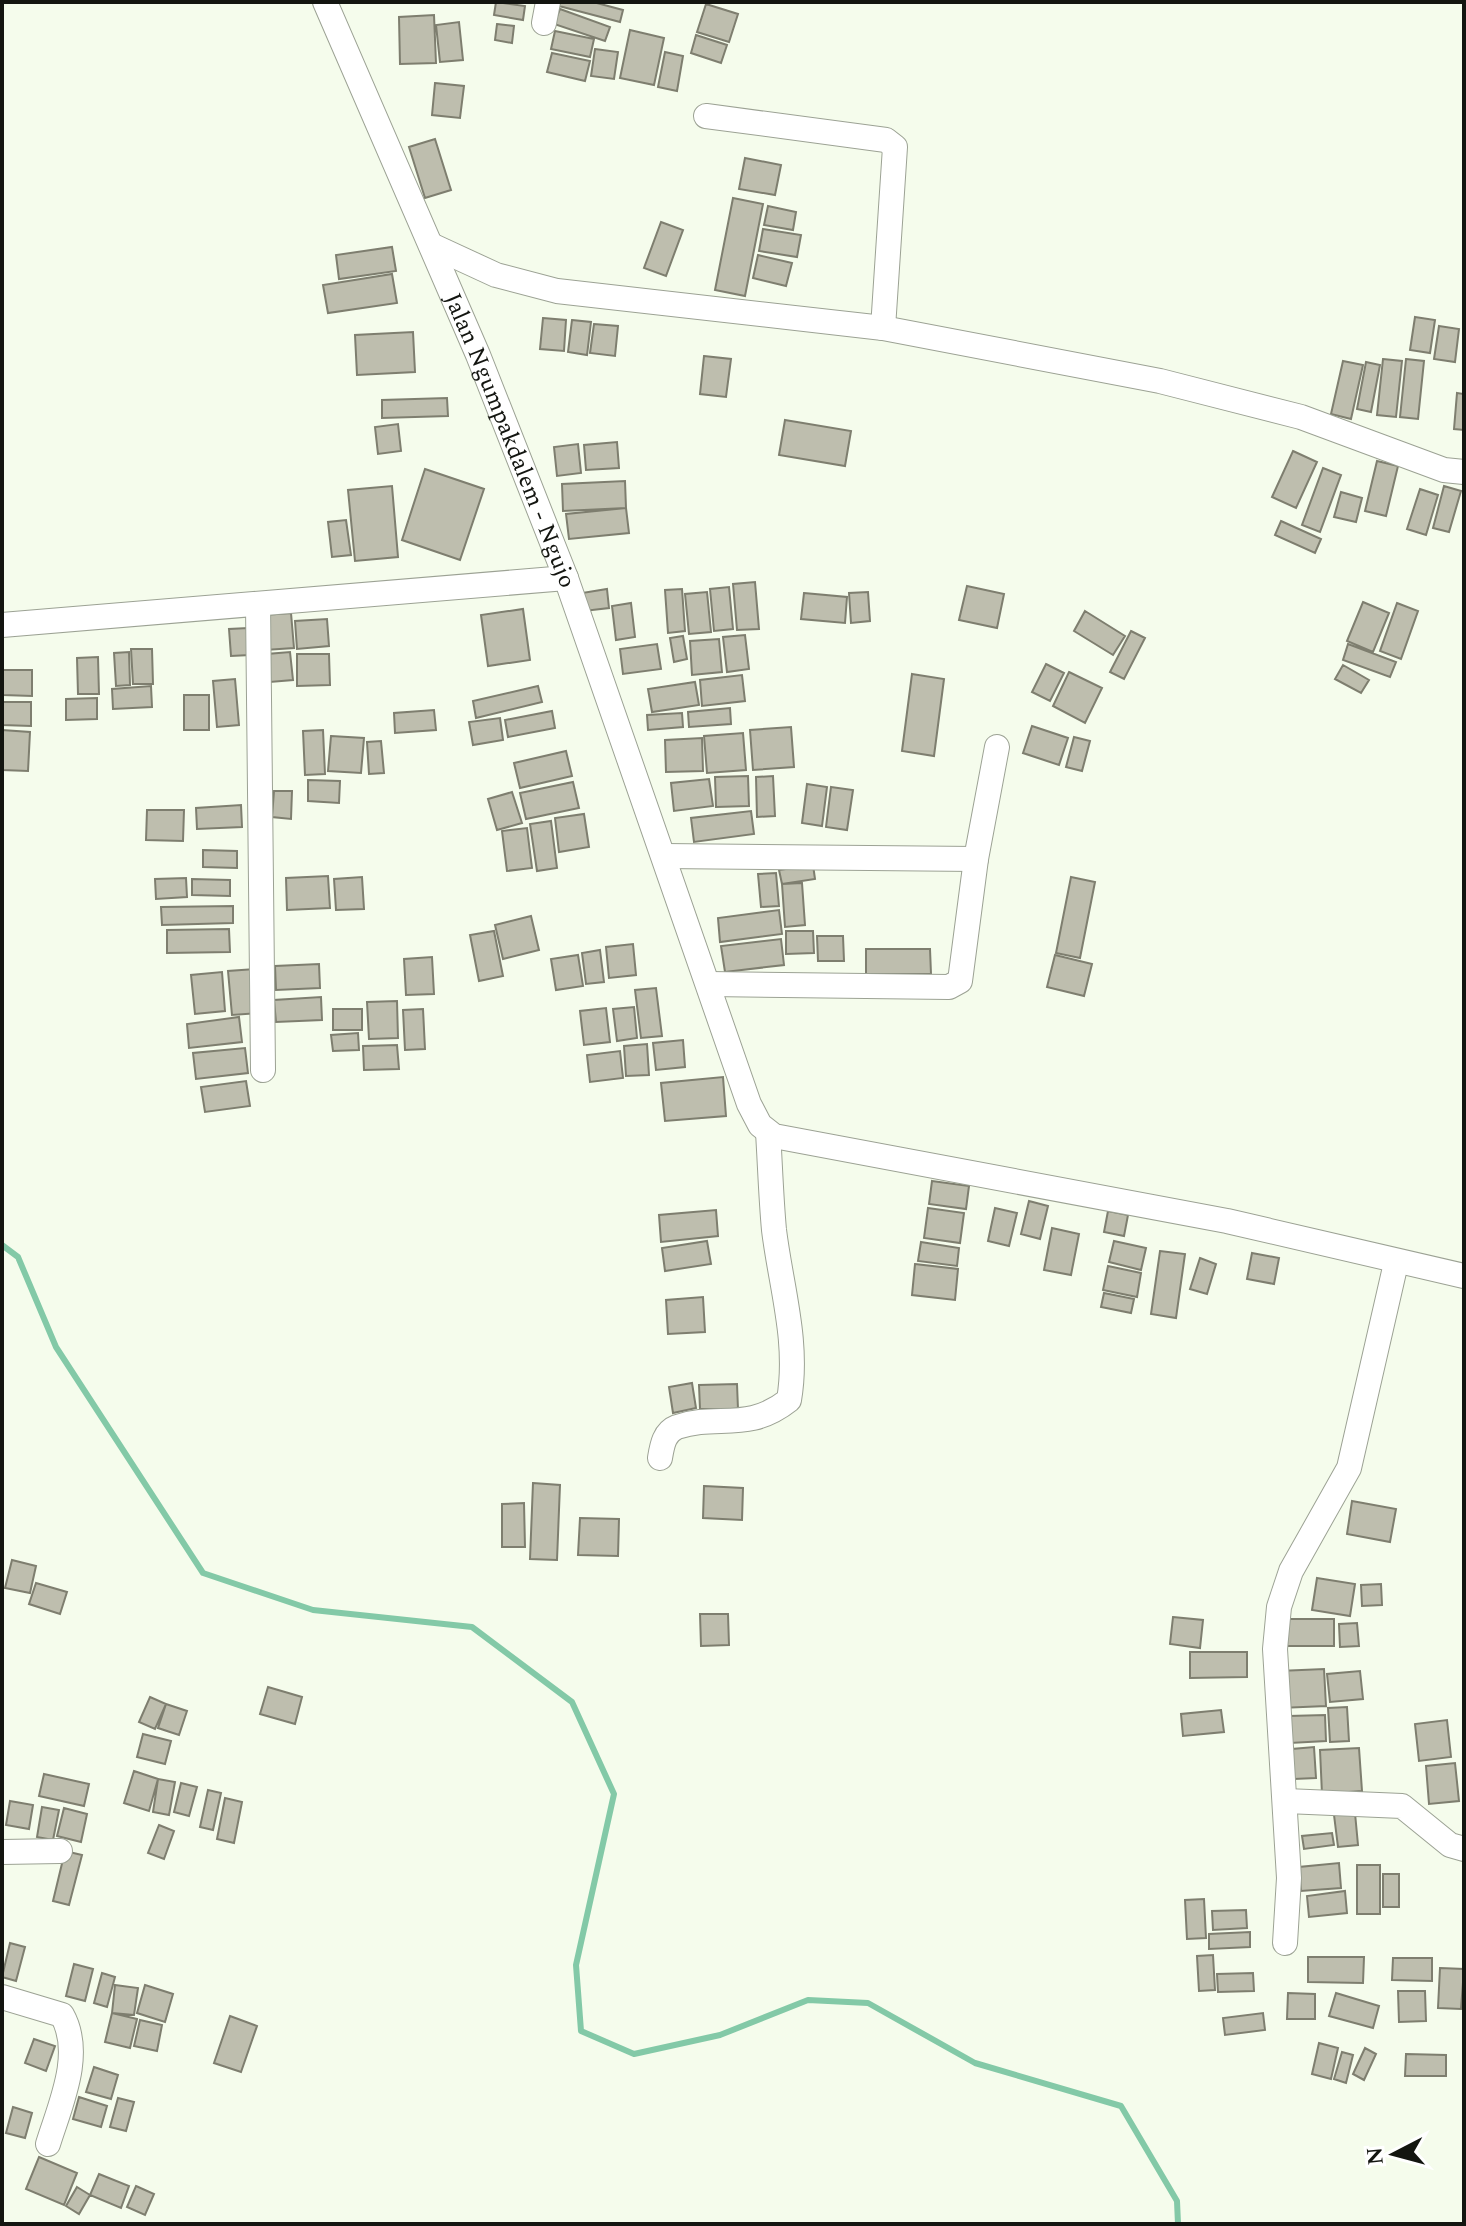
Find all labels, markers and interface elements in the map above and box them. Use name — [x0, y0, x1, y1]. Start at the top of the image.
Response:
street label: Jalan Ngumpakdalem - Ngujo — [434, 287, 585, 593]
north arrow — [1354, 2114, 1434, 2194]
text: N — [1358, 2145, 1393, 2167]

